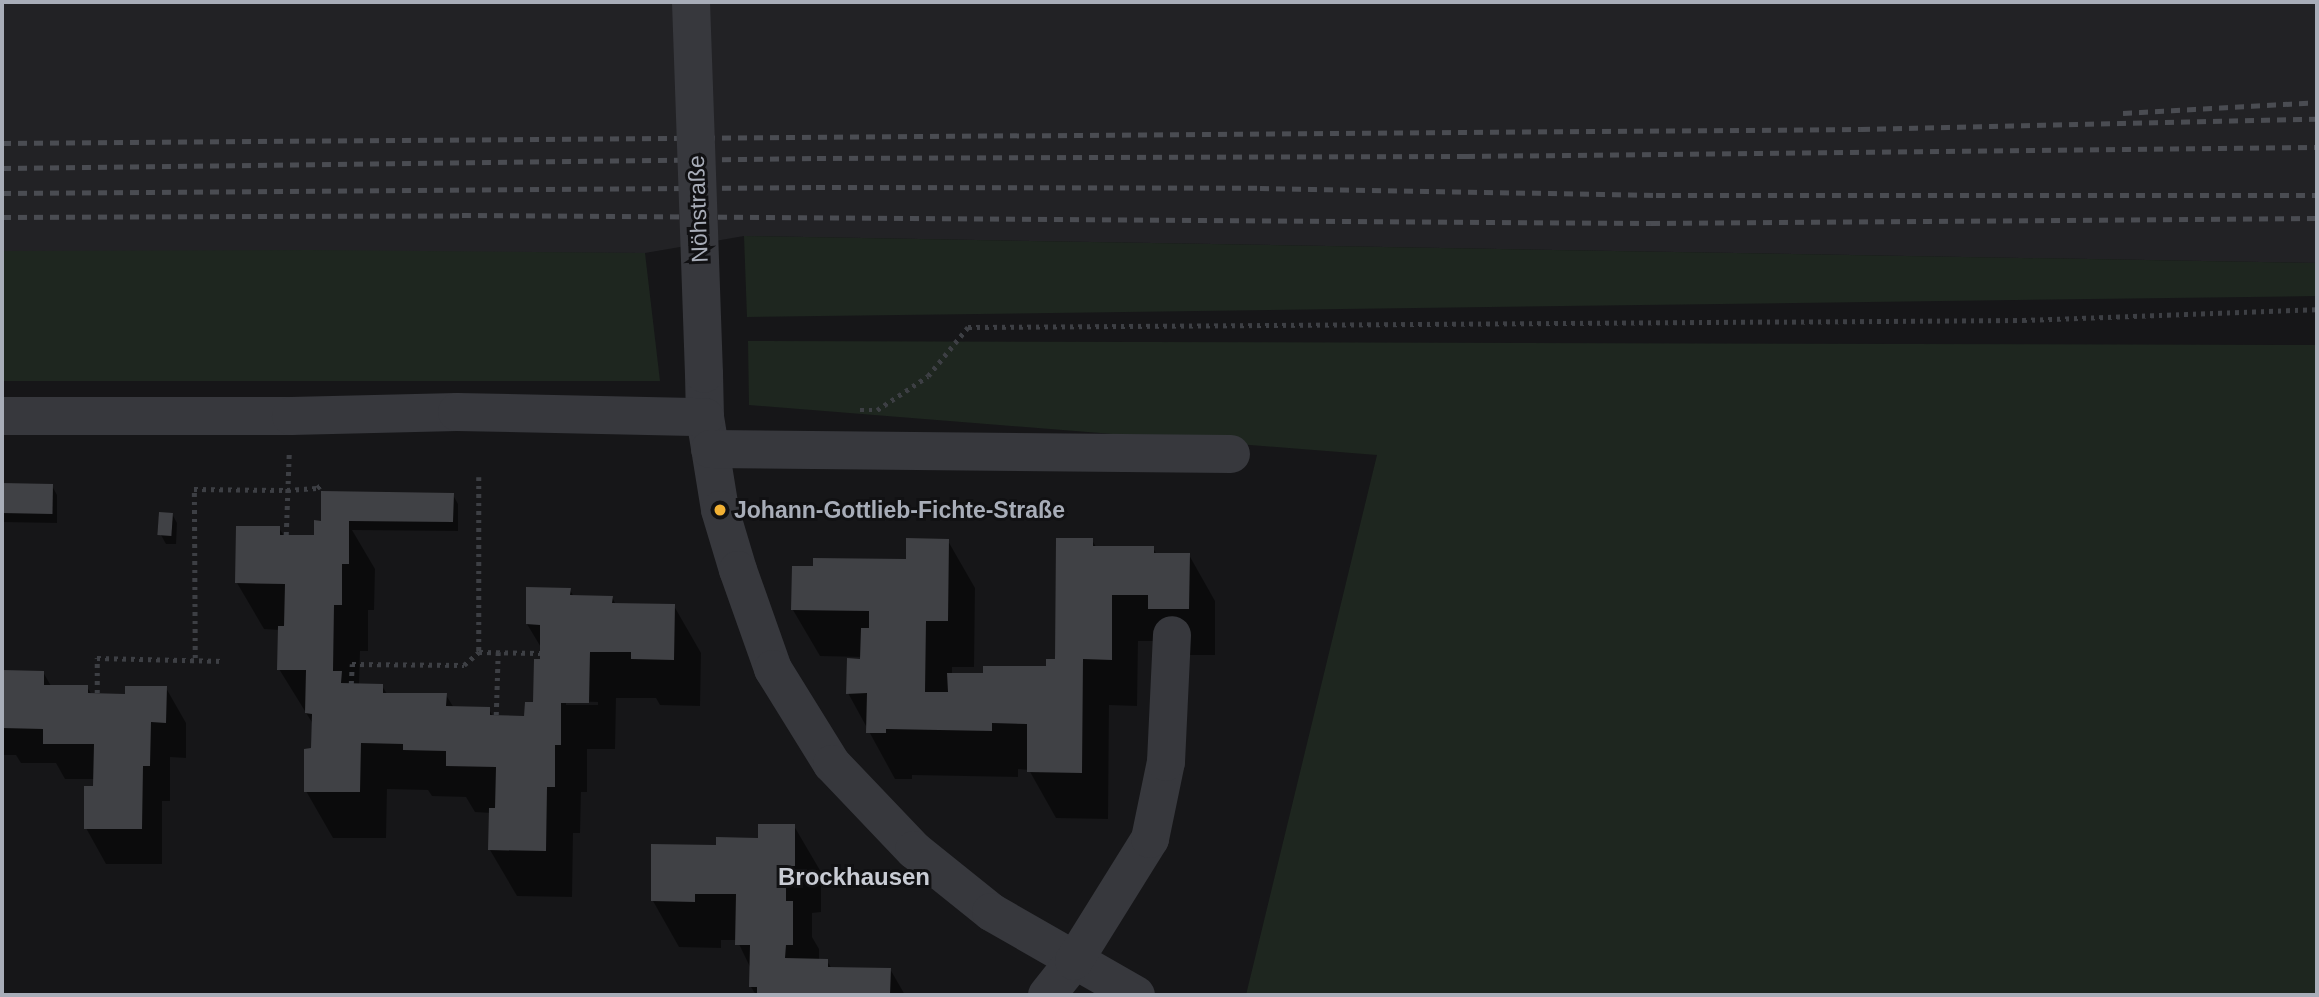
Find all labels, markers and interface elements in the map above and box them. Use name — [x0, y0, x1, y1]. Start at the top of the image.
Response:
street label: Nöhstraße — [682, 155, 714, 263]
place label: Johann-Gottlieb-Fichte-Straße — [734, 496, 1065, 524]
marker: Johann-Gottlieb-Fichte-Straße — [712, 502, 728, 518]
district label: Brockhausen — [778, 863, 930, 891]

